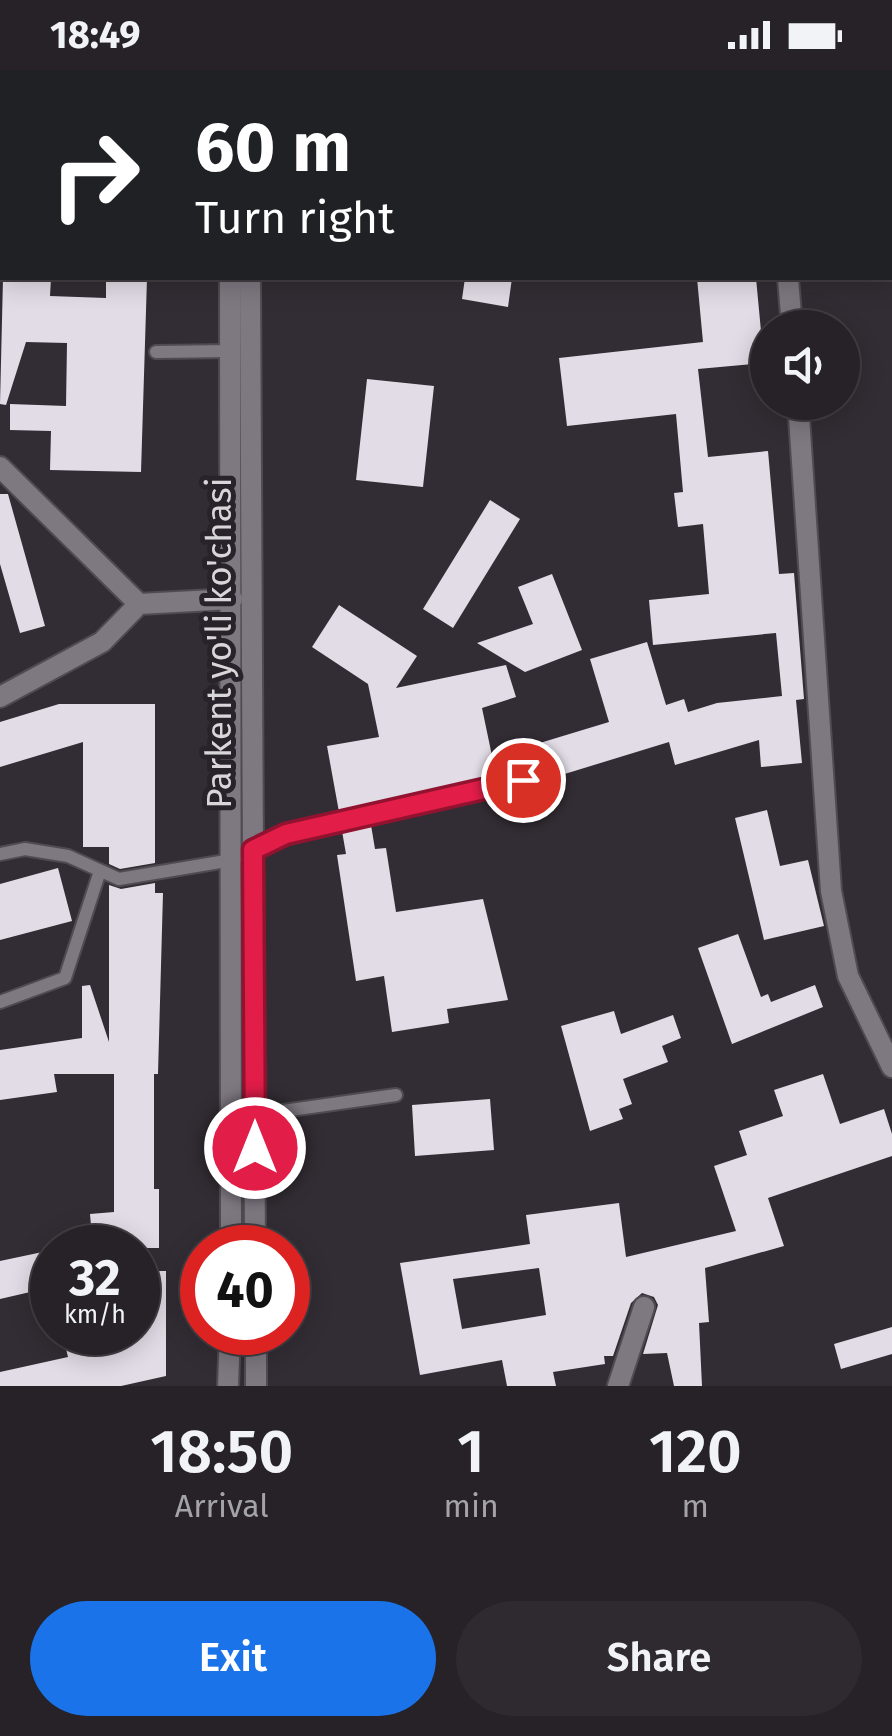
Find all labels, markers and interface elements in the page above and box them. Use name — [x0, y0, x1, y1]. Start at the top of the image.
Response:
text: 18:49 — [50, 12, 141, 58]
text: 60 m — [195, 106, 351, 190]
icon: right — [30, 110, 160, 240]
text: Turn right — [195, 191, 394, 245]
map controls — [750, 310, 860, 420]
button: sound — [750, 310, 860, 420]
street label: Parkent yo'li ko'chasi — [198, 477, 240, 809]
pin — [481, 738, 566, 823]
icon: arrive — [496, 753, 551, 808]
position arrow — [203, 1096, 307, 1200]
speed limit sign: 40 — [180, 1225, 310, 1355]
text: 32 — [69, 1248, 121, 1308]
text: km/h — [64, 1300, 126, 1330]
text: 18:50 — [150, 1416, 293, 1488]
text: 1 — [457, 1416, 485, 1488]
text: 120 — [649, 1416, 742, 1488]
text: Arrival — [175, 1487, 269, 1525]
text: min — [443, 1487, 499, 1525]
text: m — [682, 1487, 709, 1525]
button: Exit — [30, 1601, 436, 1716]
button: Share — [456, 1601, 862, 1716]

